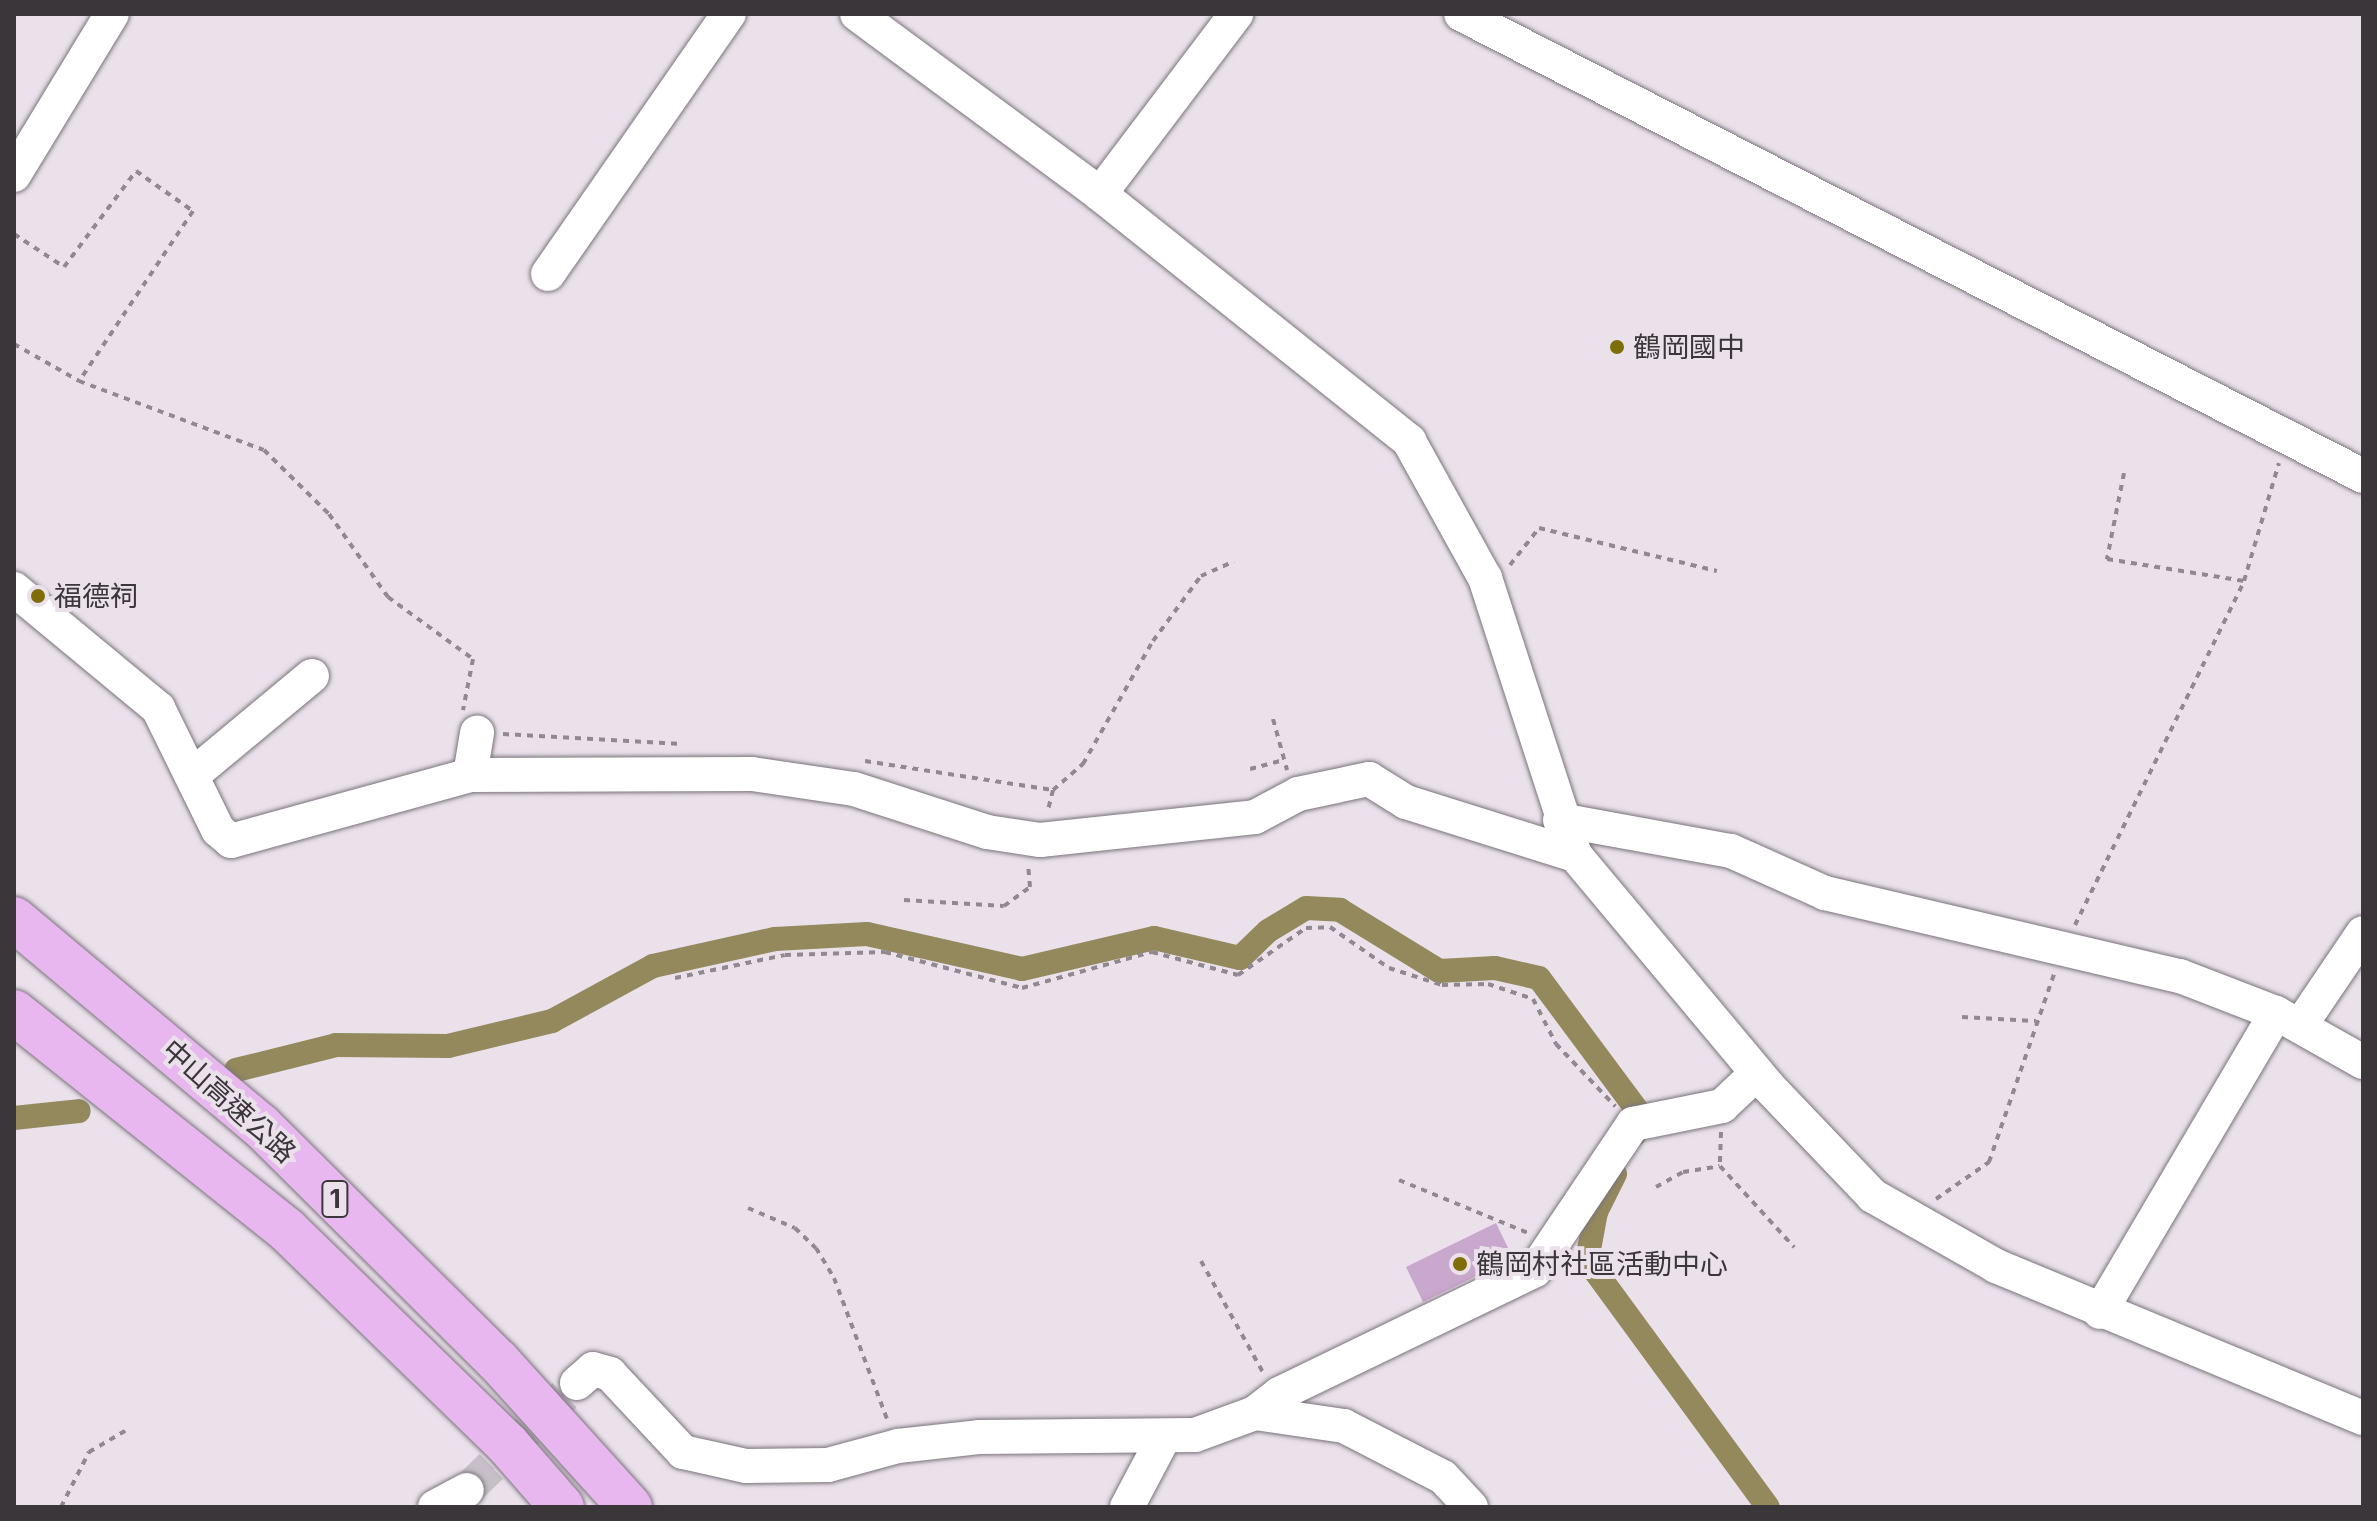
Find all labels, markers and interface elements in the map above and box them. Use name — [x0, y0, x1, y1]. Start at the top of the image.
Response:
place label: 鶴岡國中 — [1633, 330, 1745, 364]
marker: 鶴岡國中 — [1608, 338, 1626, 356]
place label: 福德祠 — [54, 579, 138, 613]
marker: 福德祠 — [29, 587, 47, 605]
street label: 中山高速公路 — [155, 1032, 303, 1170]
road number: 1 — [321, 1177, 349, 1221]
place label: 鶴岡村社區活動中心 — [1476, 1247, 1728, 1281]
marker: 鶴岡村社區活動中心 — [1451, 1255, 1469, 1273]

